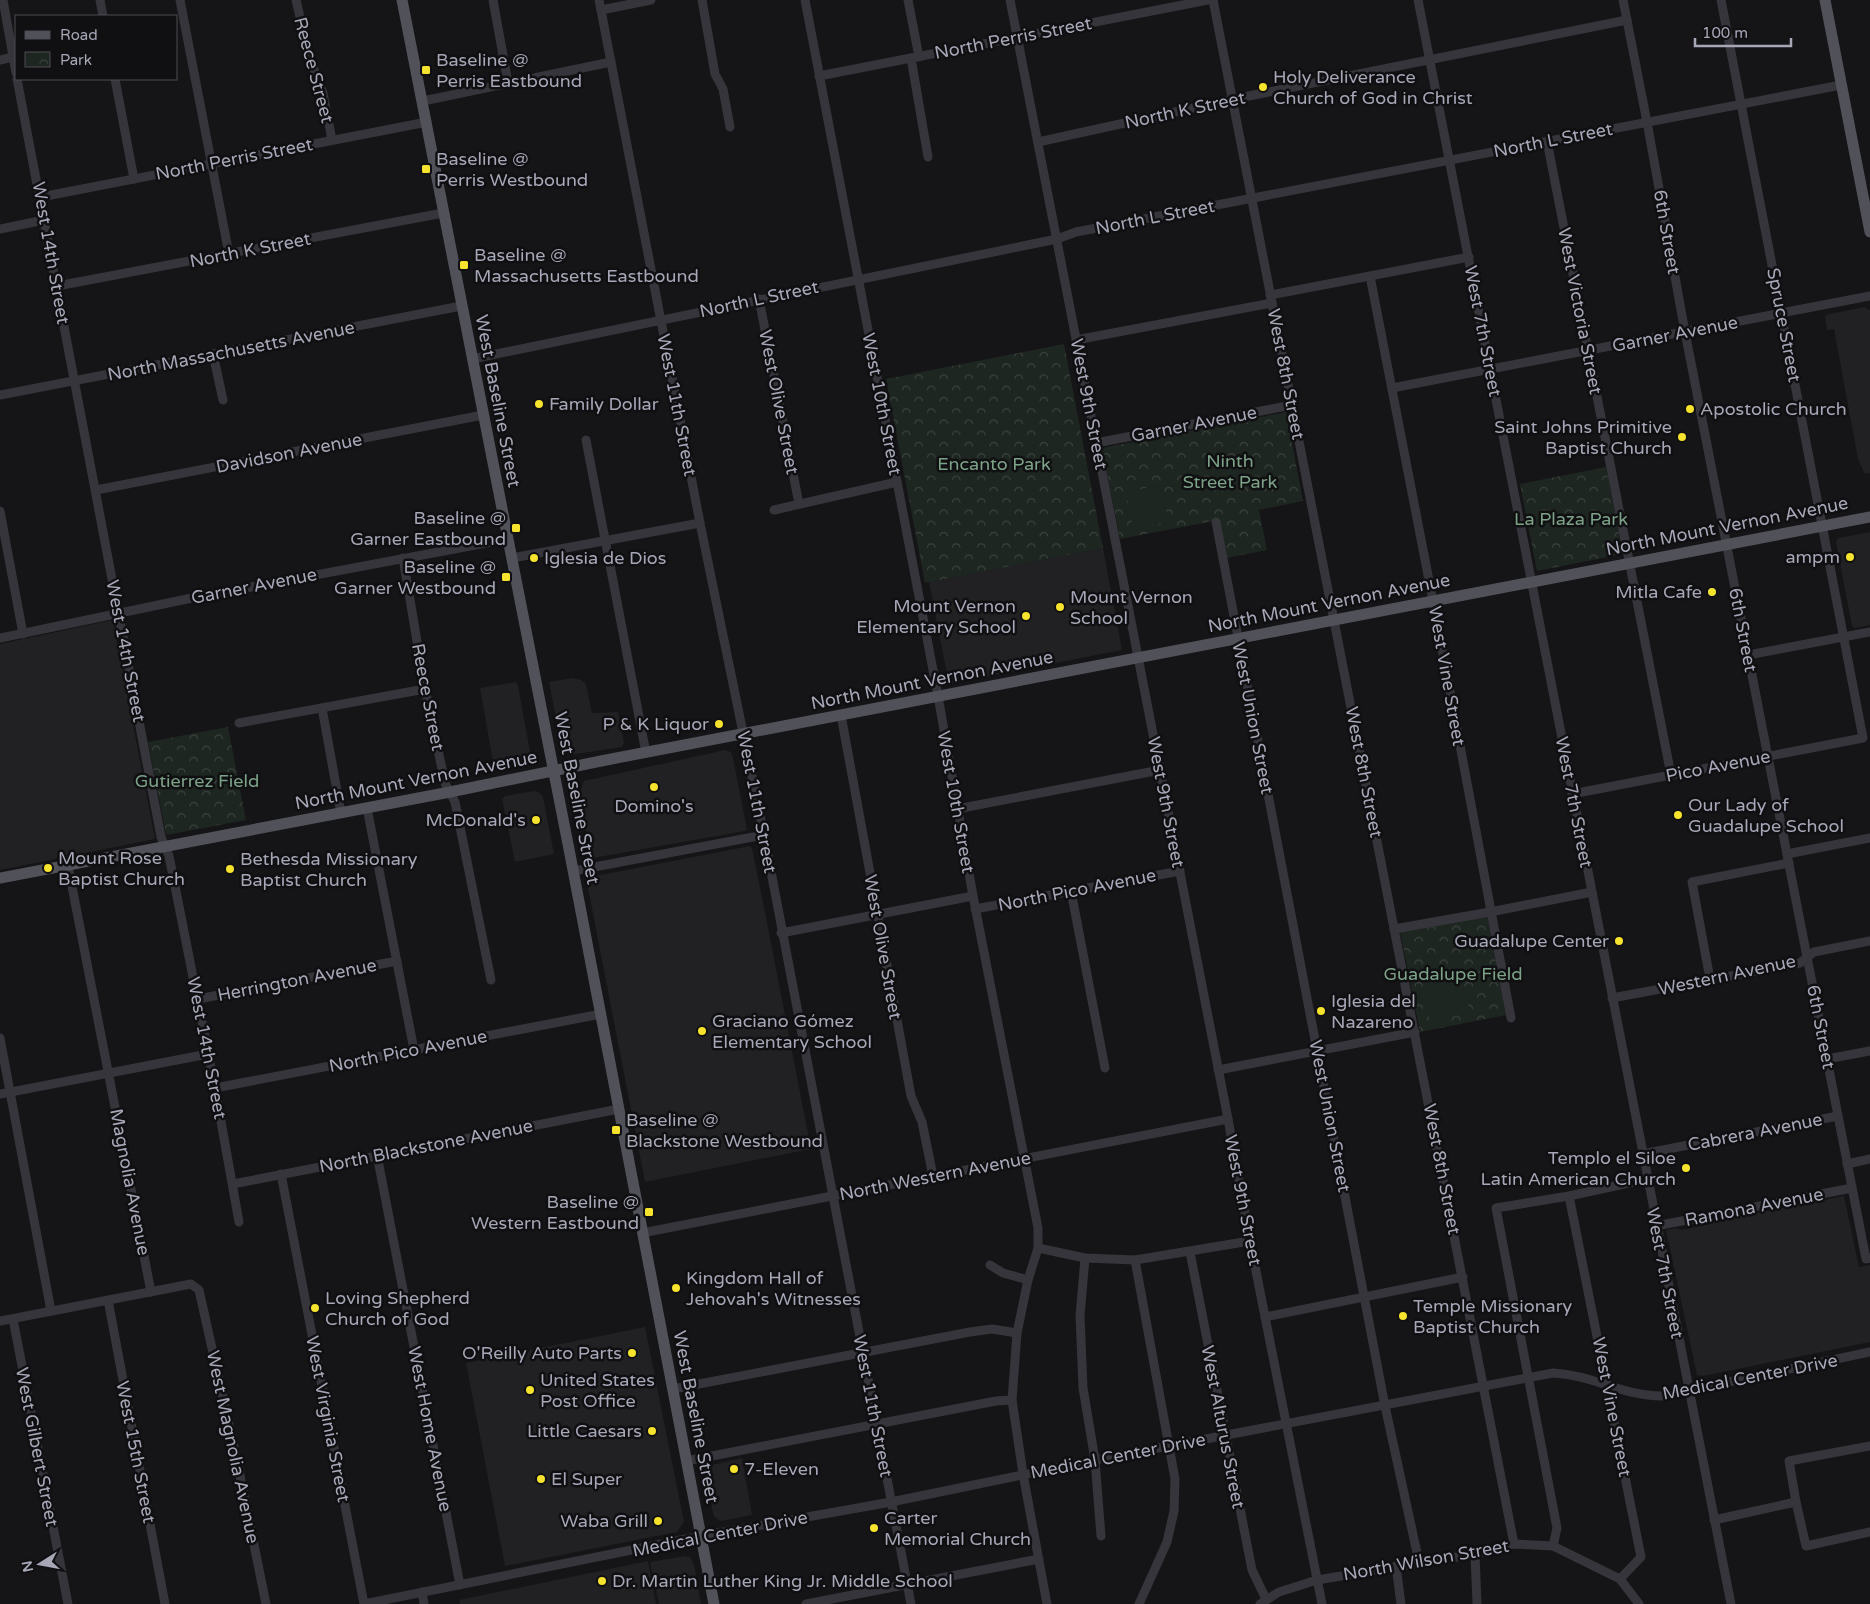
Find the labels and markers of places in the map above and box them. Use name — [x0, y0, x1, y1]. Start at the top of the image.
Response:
place label: Baseline @ Perris Eastbound — [436, 49, 582, 92]
marker: Baseline @ Perris Eastbound — [420, 64, 432, 76]
place label: Holy Deliverance Church of God in Christ — [1273, 66, 1473, 109]
marker: Holy Deliverance Church of God in Christ — [1257, 81, 1269, 93]
place label: Baseline @ Perris Westbound — [436, 148, 588, 191]
marker: Baseline @ Perris Westbound — [420, 163, 432, 175]
place label: Baseline @ Massachusetts Eastbound — [474, 244, 699, 287]
marker: Baseline @ Massachusetts Eastbound — [458, 259, 470, 271]
place label: Family Dollar — [549, 393, 659, 415]
marker: Family Dollar — [533, 398, 545, 410]
place label: Apostolic Church — [1700, 398, 1847, 420]
marker: Apostolic Church — [1684, 403, 1696, 415]
place label: Saint Johns Primitive Baptist Church — [1494, 416, 1672, 459]
marker: Saint Johns Primitive Baptist Church — [1676, 431, 1688, 443]
place label: Baseline @ Garner Eastbound — [350, 507, 506, 550]
marker: Baseline @ Garner Eastbound — [510, 522, 522, 534]
place label: ampm — [1785, 546, 1840, 568]
place label: Iglesia de Dios — [544, 547, 666, 569]
marker: ampm — [1844, 551, 1856, 563]
marker: Iglesia de Dios — [528, 552, 540, 564]
place label: Baseline @ Garner Westbound — [334, 556, 496, 599]
marker: Baseline @ Garner Westbound — [500, 571, 512, 583]
place label: Mitla Cafe — [1615, 581, 1702, 603]
place label: Mount Vernon School — [1070, 586, 1193, 629]
marker: Mitla Cafe — [1706, 586, 1718, 598]
place label: Mount Vernon Elementary School — [856, 595, 1016, 638]
marker: Mount Vernon School — [1054, 601, 1066, 613]
marker: Mount Vernon Elementary School — [1020, 610, 1032, 622]
place label: P & K Liquor — [603, 713, 709, 735]
marker: P & K Liquor — [713, 718, 725, 730]
marker: Domino's — [648, 781, 660, 793]
place label: Our Lady of Guadalupe School — [1688, 794, 1844, 837]
place label: Domino's — [614, 795, 694, 817]
place label: McDonald's — [426, 809, 526, 831]
marker: Our Lady of Guadalupe School — [1672, 809, 1684, 821]
marker: McDonald's — [530, 814, 542, 826]
place label: Mount Rose Baptist Church — [58, 847, 185, 890]
place label: Bethesda Missionary Baptist Church — [240, 848, 418, 891]
marker: Mount Rose Baptist Church — [42, 862, 54, 874]
marker: Bethesda Missionary Baptist Church — [224, 863, 236, 875]
place label: Guadalupe Center — [1454, 930, 1609, 952]
marker: Guadalupe Center — [1613, 935, 1625, 947]
place label: Iglesia del Nazareno — [1331, 990, 1416, 1033]
marker: Iglesia del Nazareno — [1315, 1005, 1327, 1017]
place label: Graciano Gómez Elementary School — [712, 1010, 872, 1053]
marker: Graciano Gómez Elementary School — [696, 1025, 708, 1037]
place label: Baseline @ Blackstone Westbound — [626, 1109, 823, 1152]
marker: Baseline @ Blackstone Westbound — [610, 1124, 622, 1136]
place label: Templo el Siloe Latin American Church — [1480, 1147, 1676, 1190]
marker: Templo el Siloe Latin American Church — [1680, 1162, 1692, 1174]
place label: Baseline @ Western Eastbound — [471, 1191, 639, 1234]
marker: Baseline @ Western Eastbound — [643, 1206, 655, 1218]
place label: Kingdom Hall of Jehovah's Witnesses — [686, 1267, 861, 1310]
marker: Kingdom Hall of Jehovah's Witnesses — [670, 1282, 682, 1294]
place label: Loving Shepherd Church of God — [325, 1287, 470, 1330]
place label: Temple Missionary Baptist Church — [1413, 1295, 1573, 1338]
marker: Loving Shepherd Church of God — [309, 1302, 321, 1314]
marker: Temple Missionary Baptist Church — [1397, 1310, 1409, 1322]
place label: O'Reilly Auto Parts — [462, 1342, 622, 1364]
marker: O'Reilly Auto Parts — [626, 1347, 638, 1359]
place label: United States Post Office — [540, 1369, 655, 1412]
marker: United States Post Office — [524, 1384, 536, 1396]
place label: Little Caesars — [527, 1420, 642, 1442]
marker: Little Caesars — [646, 1425, 658, 1437]
place label: 7-Eleven — [744, 1458, 819, 1480]
marker: 7-Eleven — [728, 1463, 740, 1475]
place label: El Super — [551, 1468, 622, 1490]
marker: El Super — [535, 1473, 547, 1485]
place label: Carter Memorial Church — [884, 1507, 1031, 1550]
place label: Waba Grill — [560, 1510, 648, 1532]
marker: Waba Grill — [652, 1515, 664, 1527]
marker: Carter Memorial Church — [868, 1522, 880, 1534]
place label: Dr. Martin Luther King Jr. Middle School — [612, 1570, 953, 1592]
marker: Dr. Martin Luther King Jr. Middle School — [596, 1575, 608, 1587]

